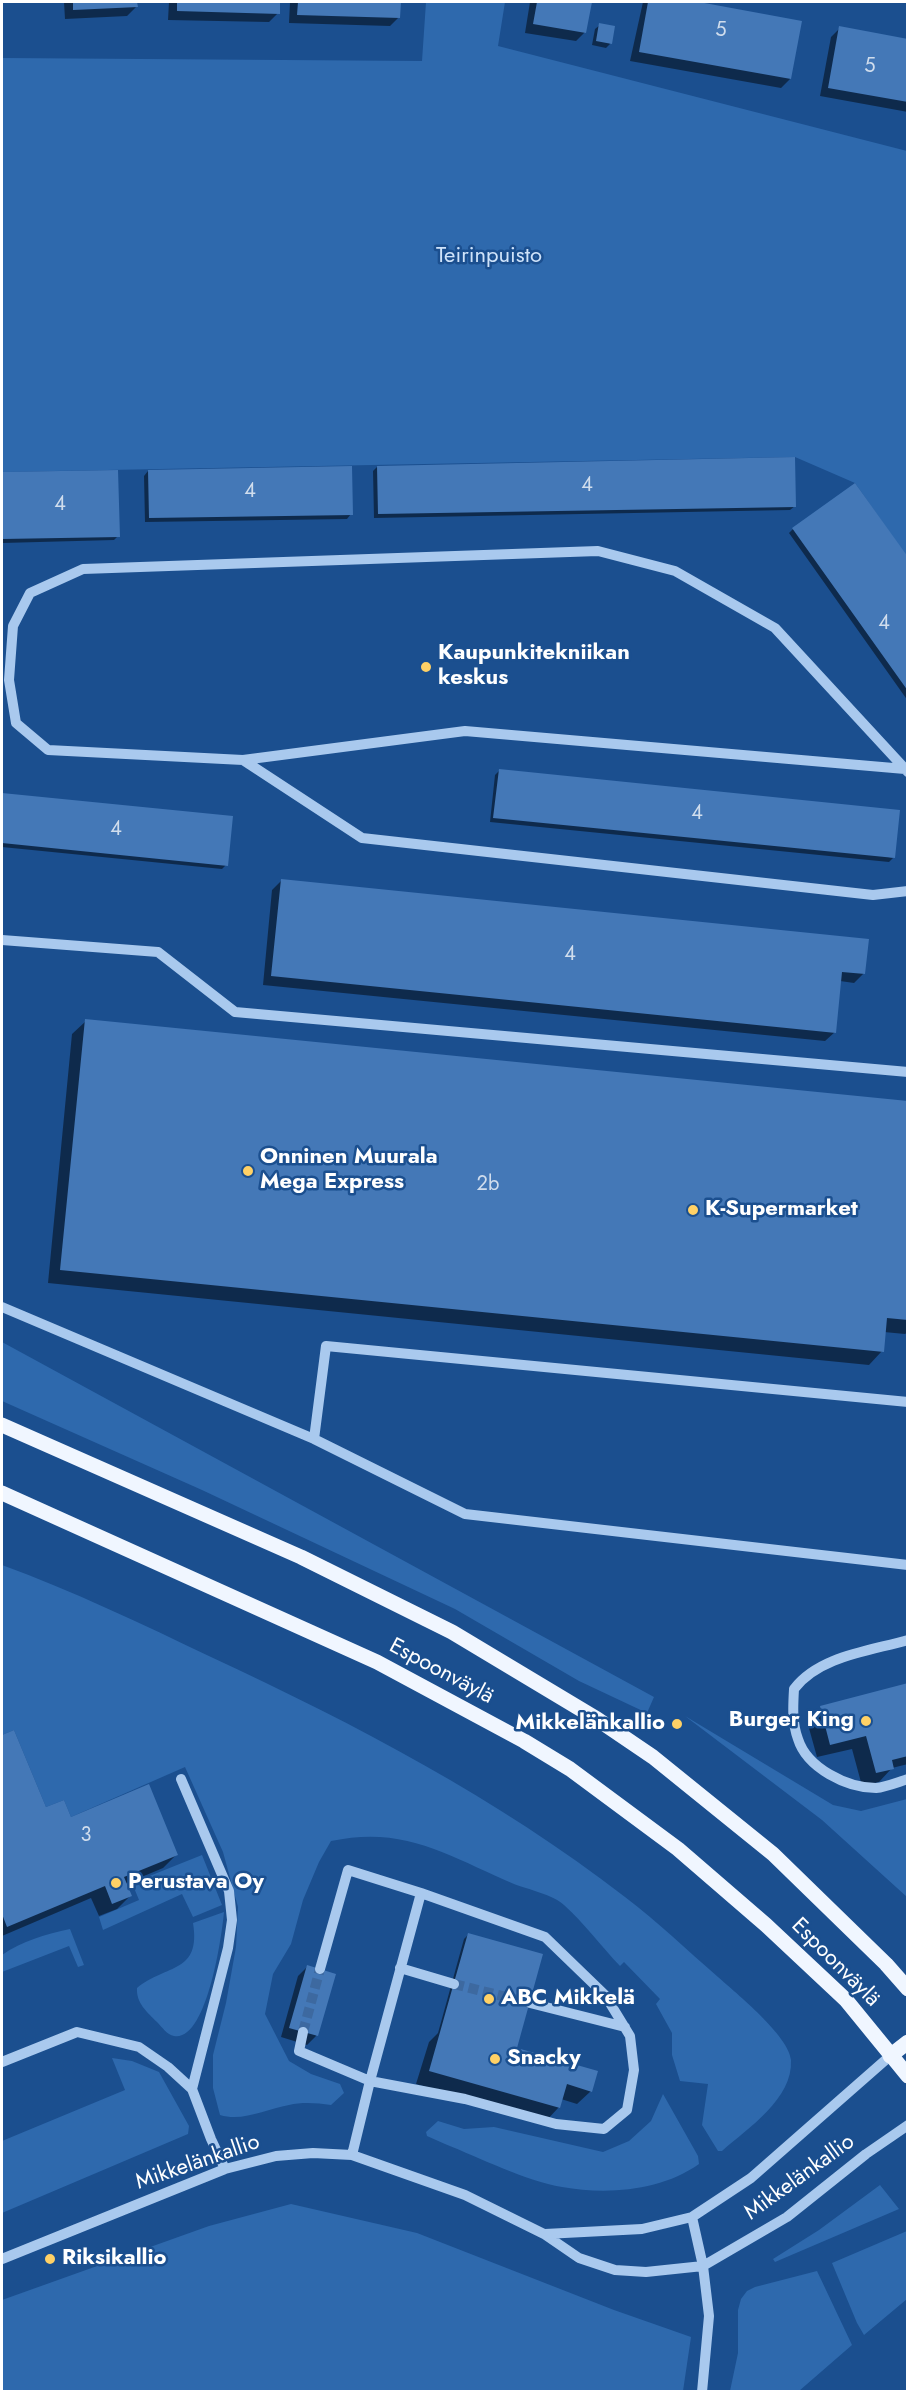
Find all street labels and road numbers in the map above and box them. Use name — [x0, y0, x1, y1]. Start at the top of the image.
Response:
street label: Espoonväylä — [384, 1633, 498, 1711]
street label: Espoonväylä — [785, 1913, 885, 2013]
street label: Mikkelänkallio — [133, 2129, 263, 2197]
street label: Mikkelänkallio — [740, 2129, 860, 2227]

